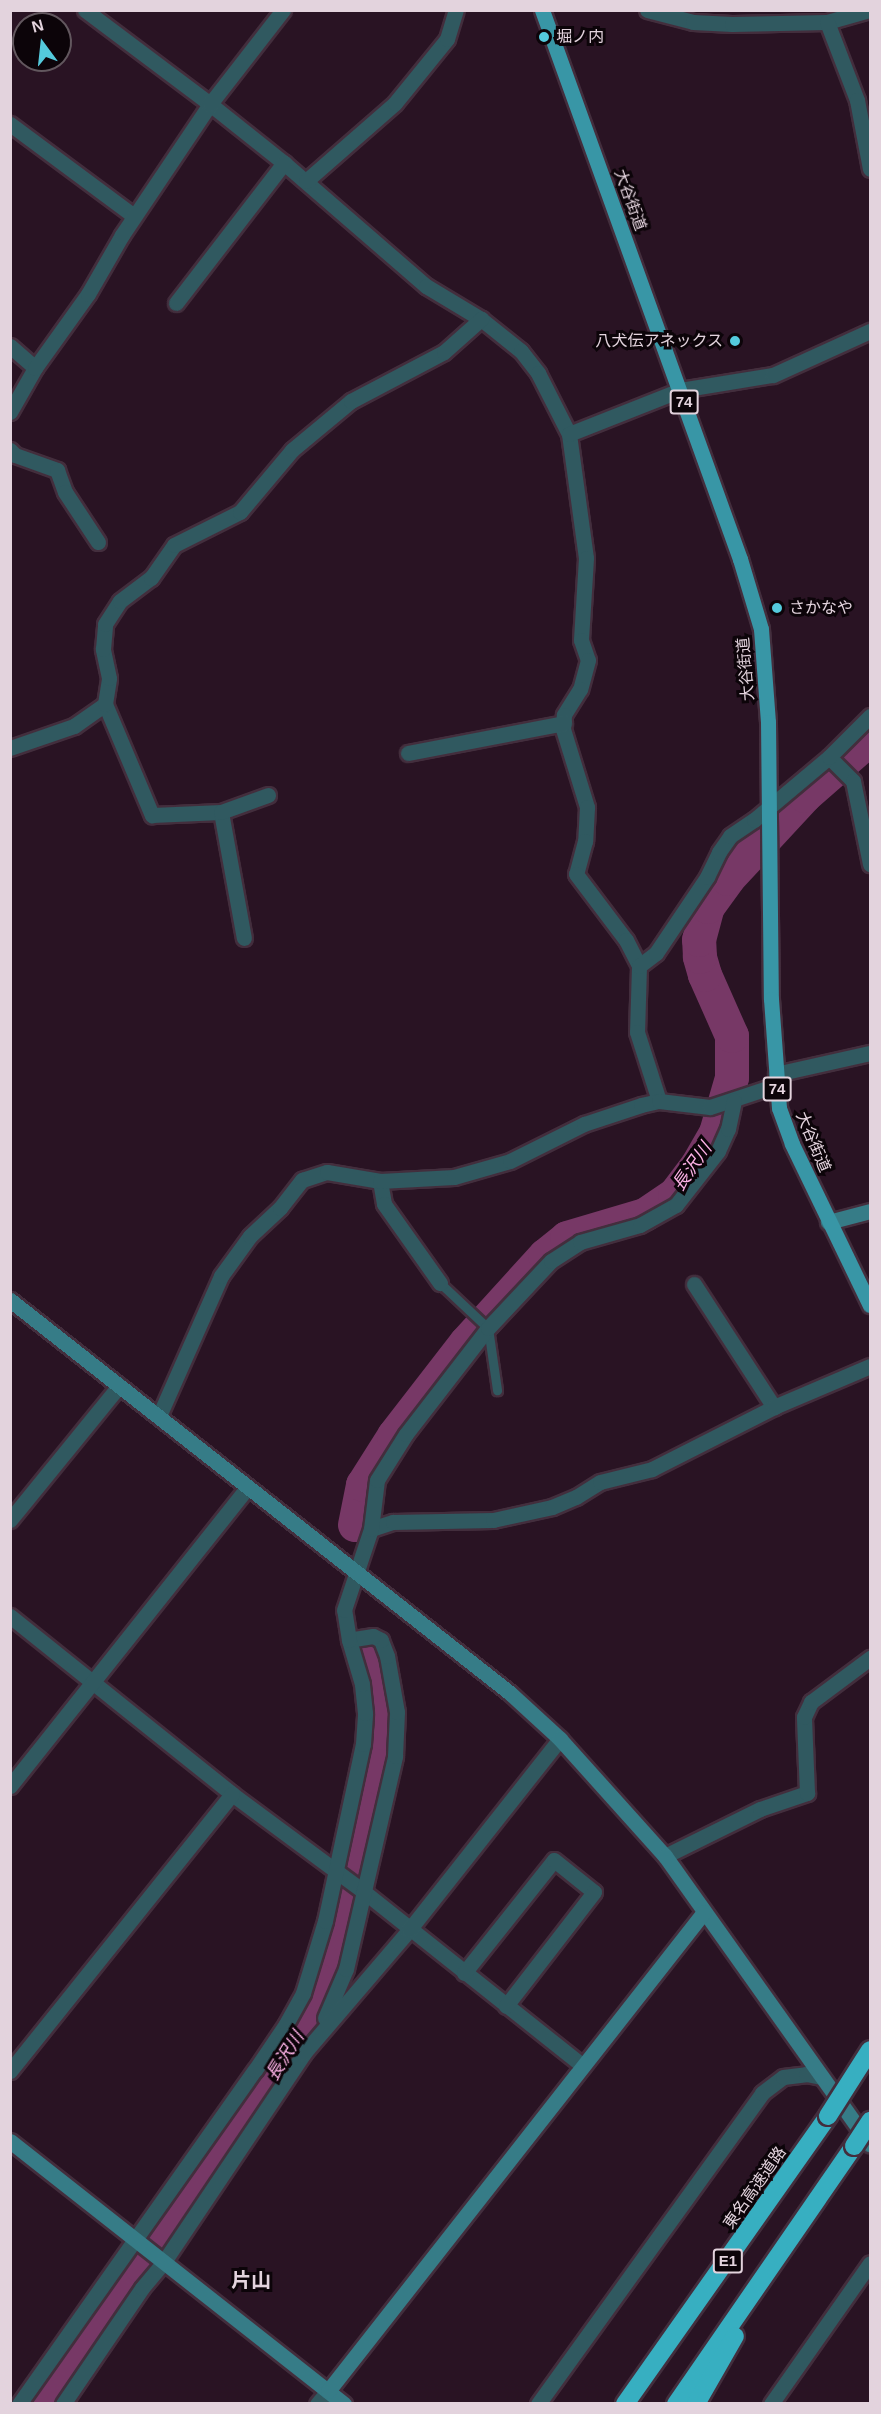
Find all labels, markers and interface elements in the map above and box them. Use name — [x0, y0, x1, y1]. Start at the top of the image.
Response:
north arrow — [12, 12, 72, 72]
text: N — [30, 16, 46, 36]
place label: 堀ノ内 — [556, 27, 604, 47]
marker: 堀ノ内 — [537, 30, 551, 44]
street label: 大谷街道 — [610, 167, 650, 233]
place label: 八犬伝アネックス — [595, 331, 723, 351]
marker: 八犬伝アネックス — [728, 334, 742, 348]
road number: 74 — [669, 390, 699, 414]
place label: さかなや — [789, 598, 853, 618]
marker: さかなや — [770, 601, 784, 615]
street label: 大谷街道 — [734, 636, 758, 702]
road number: 74 — [762, 1077, 792, 1101]
street label: 大谷街道 — [792, 1109, 834, 1175]
water label: 長沢川 — [668, 1139, 716, 1195]
water label: 長沢川 — [262, 2027, 308, 2085]
street label: 東名高速道路 — [720, 2143, 790, 2233]
road number: E1 — [712, 2249, 744, 2273]
district label: 片山 — [231, 2268, 271, 2292]

